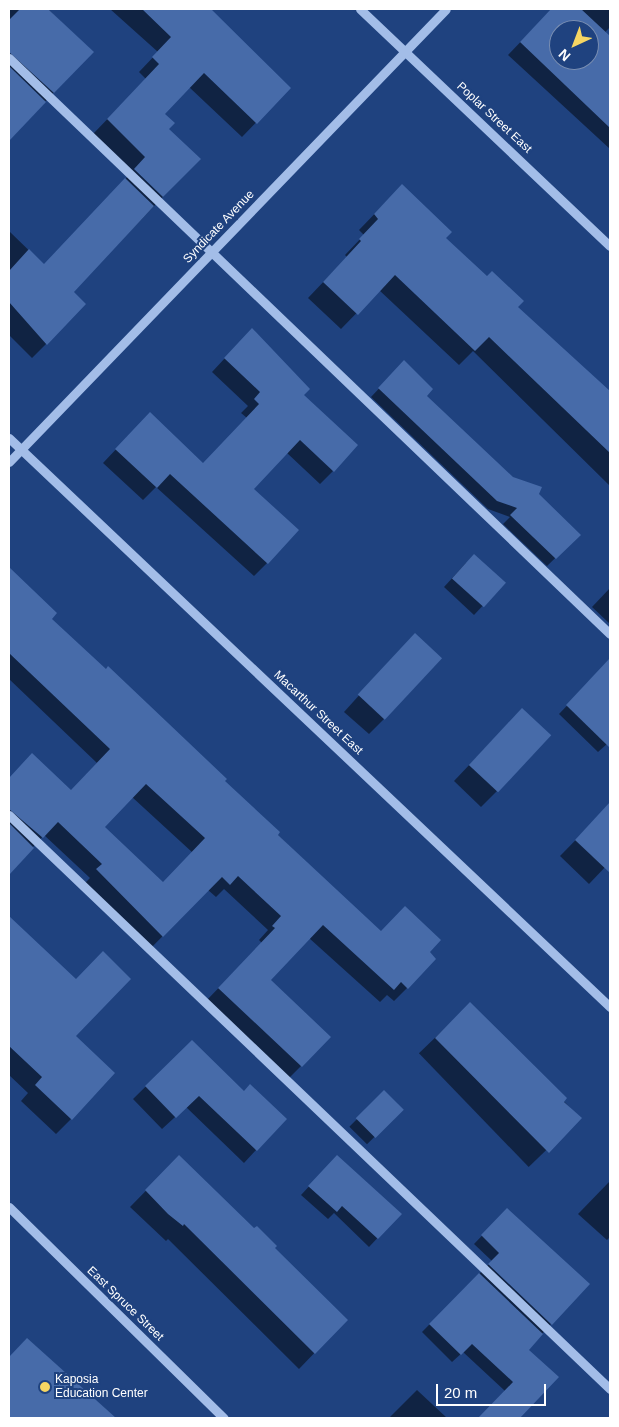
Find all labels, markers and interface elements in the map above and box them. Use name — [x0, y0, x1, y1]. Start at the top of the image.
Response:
north arrow — [549, 20, 599, 70]
text: N — [555, 46, 574, 65]
street label: Poplar Street East — [453, 80, 535, 156]
street label: Syndicate Avenue — [180, 187, 258, 267]
street label: Macarthur Street East — [270, 668, 366, 758]
street label: East Spruce Street — [84, 1264, 166, 1344]
place label: Kaposia Education Center — [55, 1373, 148, 1401]
scale bar — [439, 1374, 549, 1406]
marker: Kaposia Education Center — [39, 1381, 51, 1393]
text: 20 m — [444, 1384, 477, 1401]

